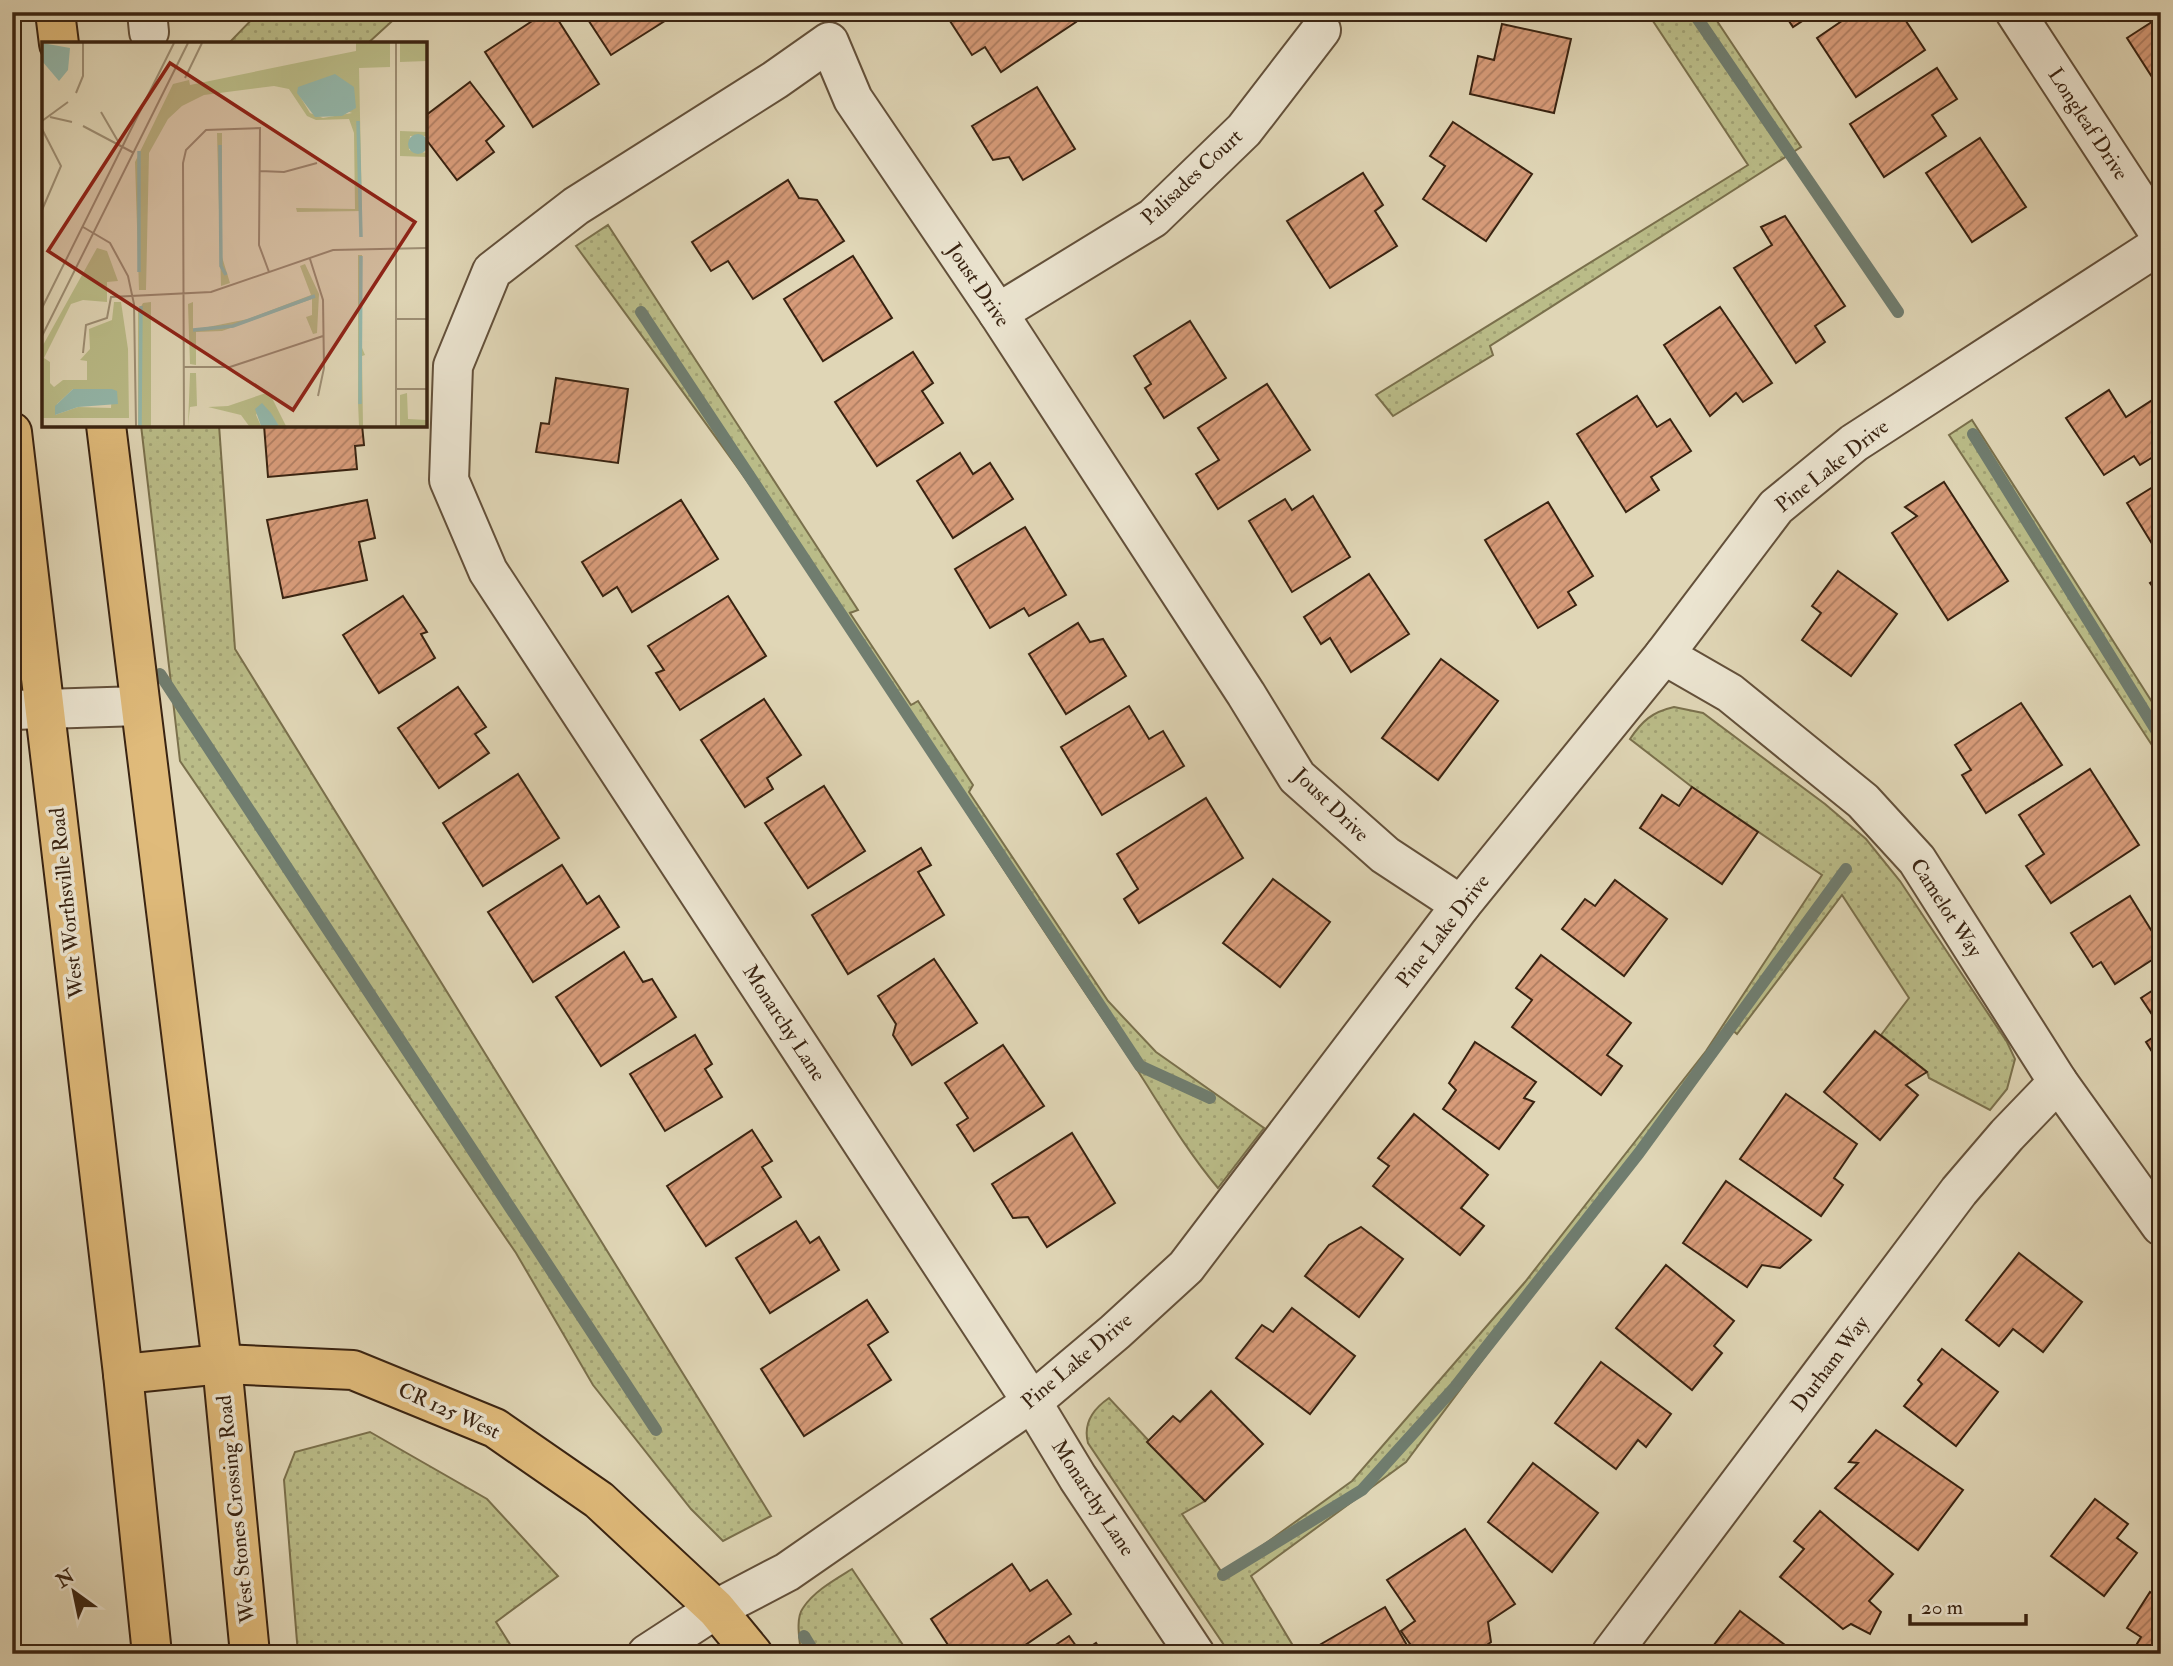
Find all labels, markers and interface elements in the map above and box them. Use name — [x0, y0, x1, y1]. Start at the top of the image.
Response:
inset map — [42, 42, 427, 427]
street label: Longleaf Drive — [2042, 63, 2134, 185]
street label: Palisades Court — [1136, 123, 1248, 231]
street label: Joust Drive — [940, 237, 1016, 332]
street label: Pine Lake Drive — [1770, 413, 1894, 519]
street label: Joust Drive — [1287, 761, 1375, 848]
street label: West Worthsville Road — [43, 806, 91, 1001]
street label: Camelot Way — [1904, 853, 1988, 963]
street label: Pine Lake Drive — [1390, 869, 1496, 993]
street label: Monarchy Lane — [736, 960, 832, 1087]
street label: Pine Lake Drive — [1016, 1307, 1138, 1415]
street label: Durham Way — [1785, 1310, 1875, 1417]
street label: CR 125 West — [394, 1377, 504, 1446]
street label: West Stones Crossing Road — [211, 1393, 261, 1625]
street label: Monarchy Lane — [1045, 1435, 1141, 1562]
north arrow — [38, 1558, 108, 1628]
text: N — [51, 1563, 80, 1594]
scale bar — [1910, 1582, 2026, 1626]
text: 20 m — [1921, 1594, 1963, 1621]

